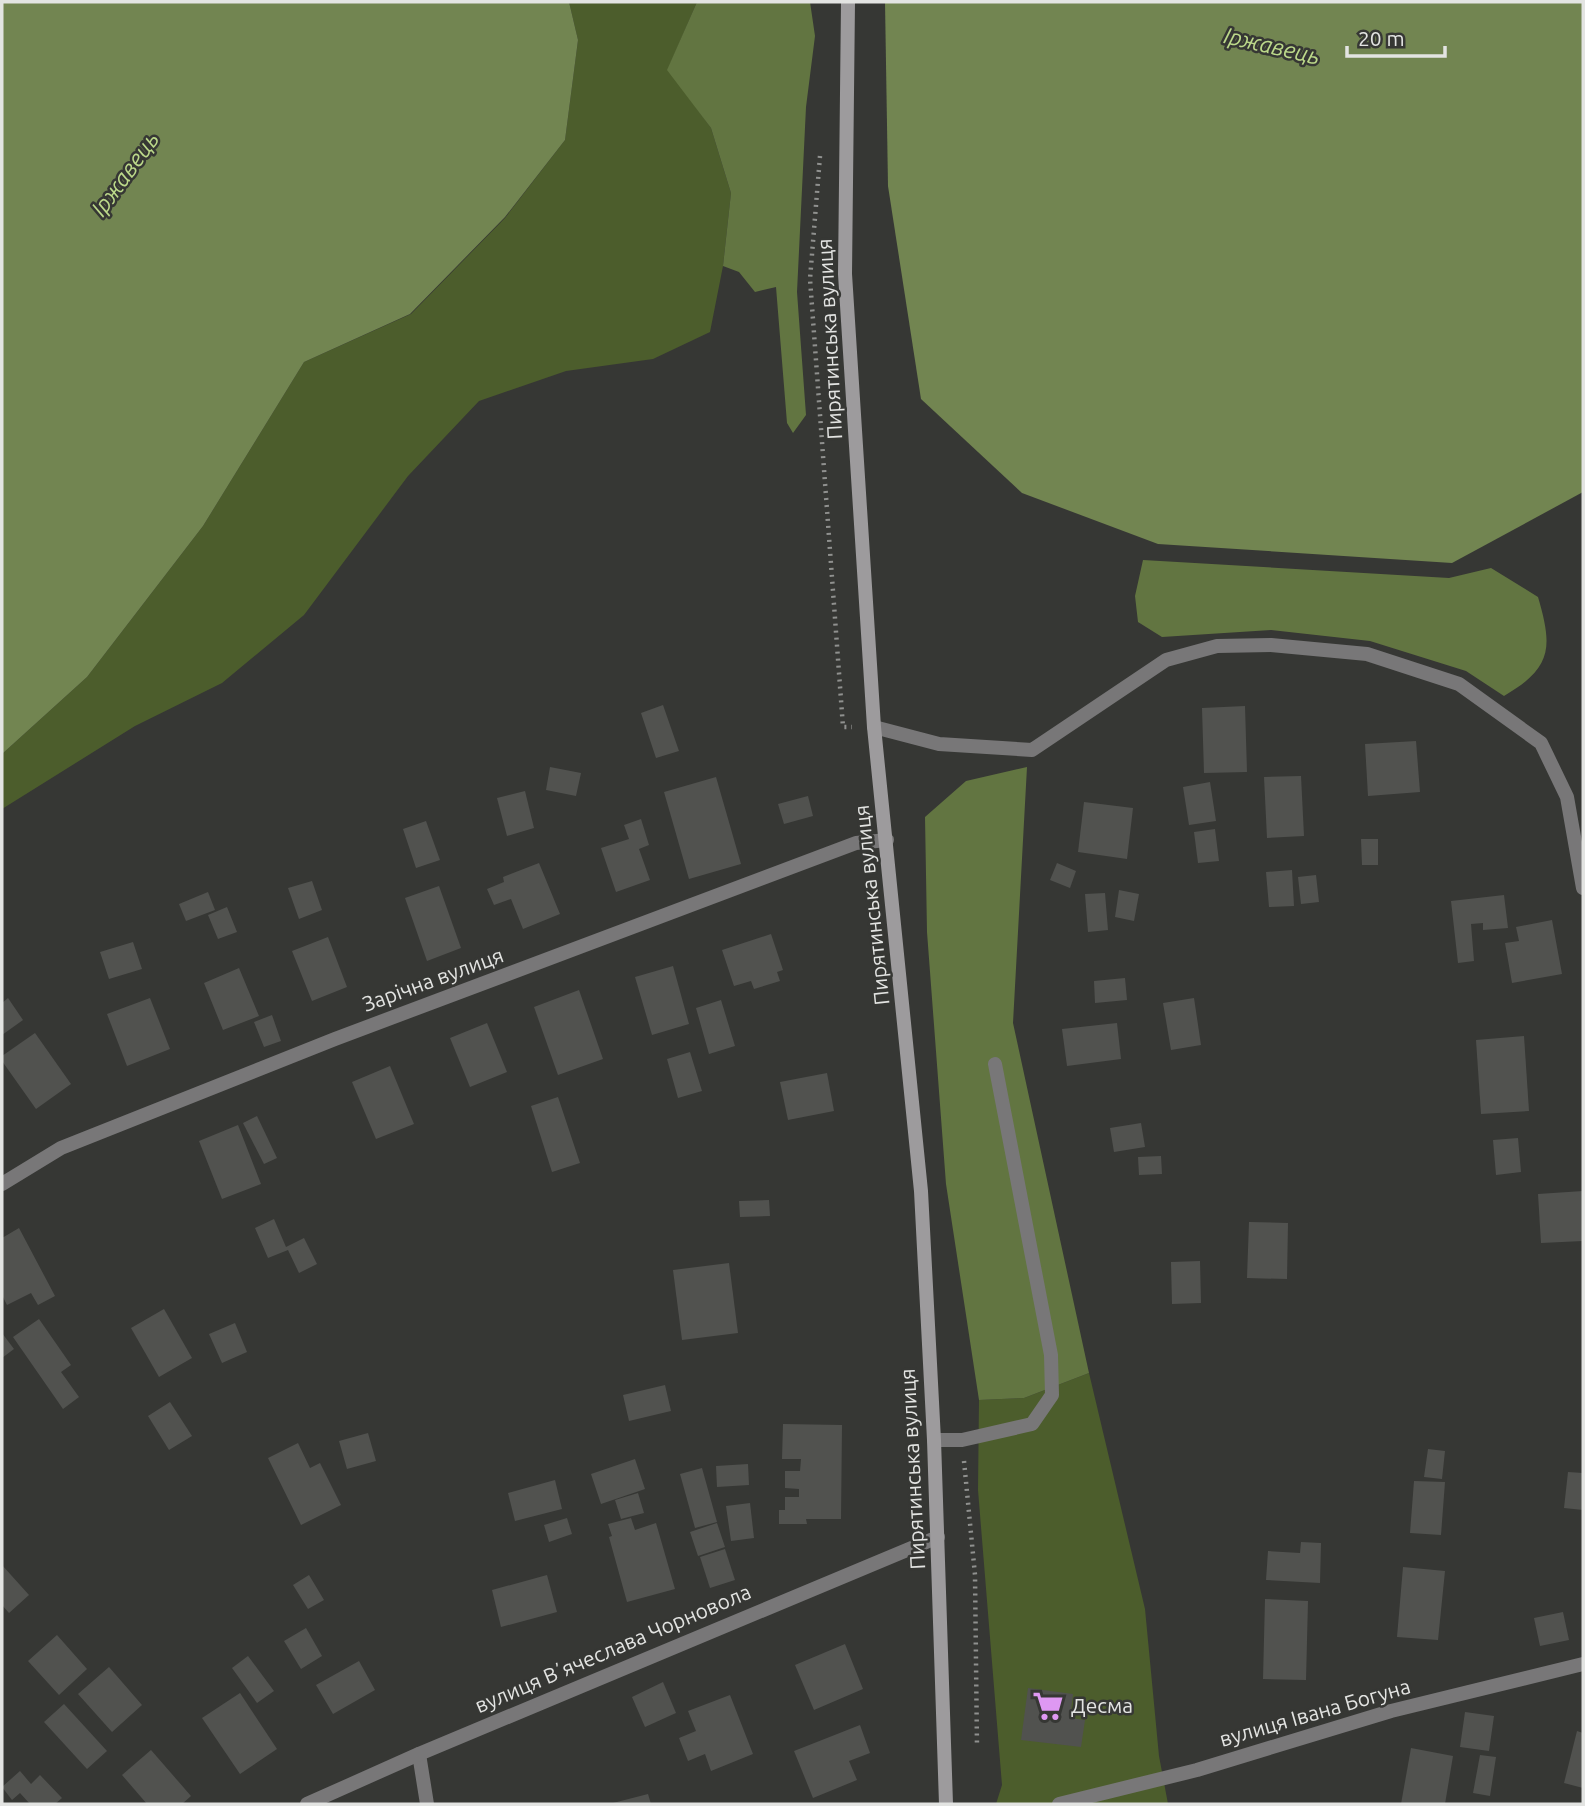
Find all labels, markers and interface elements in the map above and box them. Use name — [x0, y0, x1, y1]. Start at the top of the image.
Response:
scale bar — [1347, 14, 1445, 58]
water label: Іржавець — [1222, 22, 1323, 69]
text: 20 m — [1358, 26, 1405, 50]
water label: Іржавець — [86, 127, 164, 221]
street label: Пирятинська вулиця — [812, 238, 846, 440]
street label: Пирятинська вулиця — [849, 804, 893, 1006]
street label: Зарічна вулиця — [359, 942, 506, 1016]
street label: Пирятинська вулиця — [895, 1368, 929, 1570]
street label: вулиця Вʼячеслава Чорновола — [471, 1579, 754, 1717]
street label: вулиця Івана Богуна — [1217, 1673, 1413, 1751]
supermarket icon: Десма — [1031, 1689, 1065, 1723]
place label: Десма — [1071, 1693, 1133, 1717]

